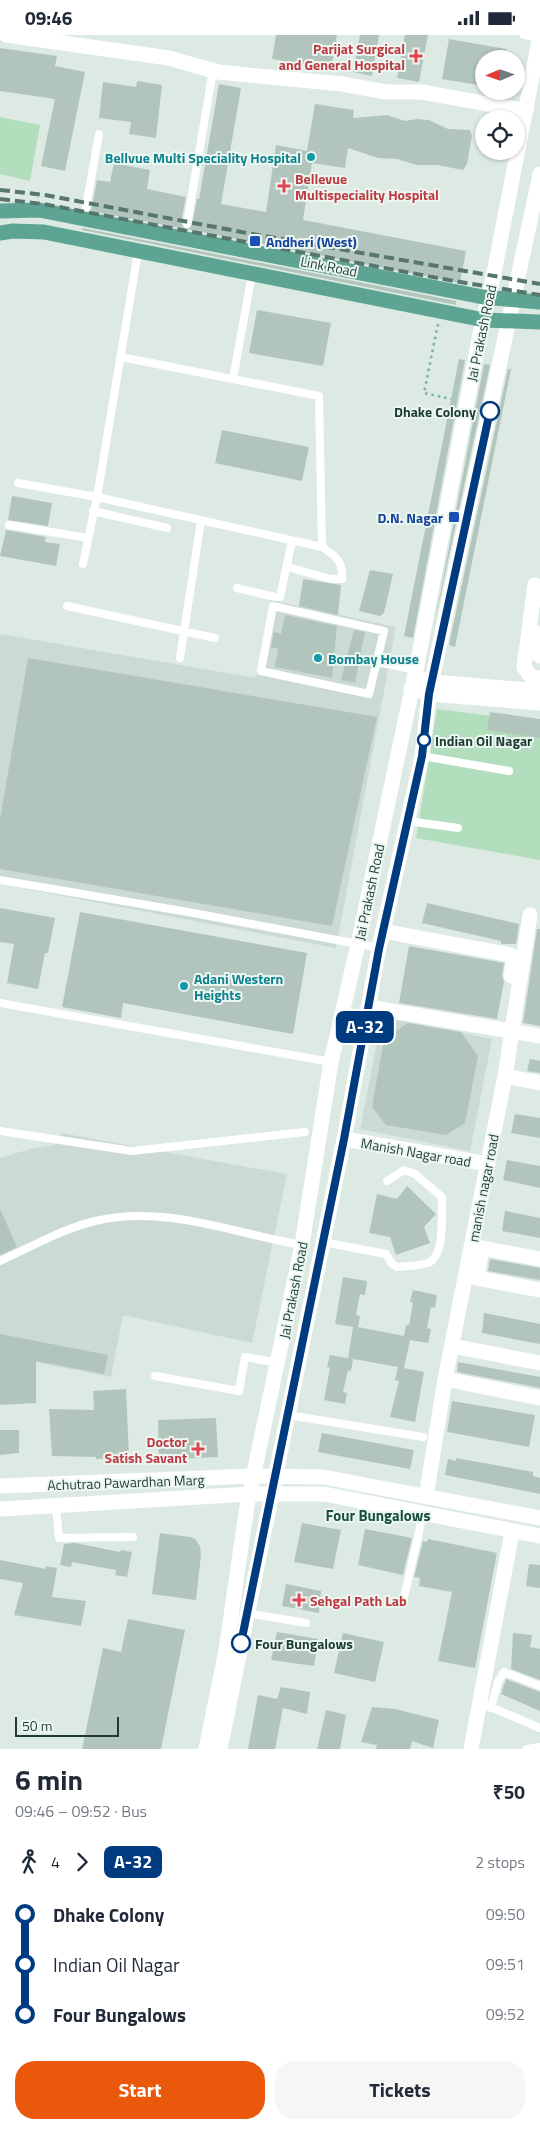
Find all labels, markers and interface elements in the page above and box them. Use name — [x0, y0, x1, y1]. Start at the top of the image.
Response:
text: 09:46 — [25, 3, 72, 32]
place label: Parijat Surgical and General Hospital — [279, 38, 405, 75]
marker: Parijat Surgical and General Hospital — [409, 49, 423, 63]
north arrow — [475, 50, 525, 100]
map controls — [475, 50, 525, 160]
button: locate — [475, 110, 525, 160]
place label: Bellvue Multi Speciality Hospital — [105, 147, 301, 168]
marker: Bellvue Multi Speciality Hospital — [305, 151, 317, 163]
place label: Bellevue Multispeciality Hospital — [295, 168, 439, 205]
marker: Bellevue Multispeciality Hospital — [277, 179, 291, 193]
place label: Andheri (West) — [266, 231, 357, 252]
marker: Andheri (West) — [248, 234, 262, 248]
street label: Link Road — [299, 250, 359, 282]
street label: Jai Prakash Road — [460, 283, 502, 383]
place label: Dhake Colony — [394, 401, 476, 422]
marker: Dhake Colony — [480, 401, 500, 421]
place label: D.N. Nagar — [377, 507, 443, 528]
marker: D.N. Nagar — [447, 510, 461, 524]
place label: Bombay House — [328, 648, 419, 669]
marker: Bombay House — [312, 652, 324, 664]
place label: Indian Oil Nagar — [435, 730, 532, 751]
marker: Indian Oil Nagar — [417, 733, 431, 747]
street label: Jai Prakash Road — [348, 842, 390, 942]
place label: Adani Western Heights — [194, 968, 283, 1005]
marker: Adani Western Heights — [178, 980, 190, 992]
line badge: A-32 — [330, 1011, 400, 1043]
text: A-32 — [346, 1013, 384, 1040]
street label: Manish Nagar road — [359, 1132, 473, 1172]
street label: manish nagar road — [462, 1132, 504, 1244]
street label: Jai Prakash Road — [273, 1240, 313, 1340]
place label: Doctor Satish Savant — [105, 1431, 187, 1468]
marker: Doctor Satish Savant — [191, 1442, 205, 1456]
street label: Achutrao Pawardhan Marg — [47, 1469, 205, 1495]
district label: Four Bungalows — [326, 1504, 430, 1527]
place label: Sehgal Path Lab — [310, 1590, 407, 1611]
marker: Sehgal Path Lab — [292, 1593, 306, 1607]
marker: Four Bungalows — [231, 1633, 251, 1653]
place label: Four Bungalows — [255, 1633, 353, 1654]
scale bar — [15, 1714, 119, 1737]
text: 50 m — [22, 1715, 52, 1736]
text: 6 min — [15, 1758, 83, 1801]
text: ₹50 — [493, 1777, 525, 1806]
text: 09:46 – 09:52 · Bus — [15, 1799, 147, 1823]
icon: walk — [15, 1848, 43, 1876]
icon: forward — [68, 1848, 96, 1876]
text: A-32 — [114, 1848, 152, 1875]
text: 4 — [51, 1850, 60, 1874]
text: 2 stops — [475, 1850, 525, 1874]
text: Dhake Colony — [53, 1900, 164, 1929]
text: 09:50 — [486, 1902, 525, 1926]
text: Indian Oil Nagar — [53, 1950, 179, 1979]
text: 09:51 — [486, 1952, 525, 1976]
text: Four Bungalows — [53, 2000, 186, 2029]
text: 09:52 — [486, 2002, 525, 2026]
button: Start — [15, 2061, 265, 2119]
button: Tickets — [275, 2061, 525, 2119]

